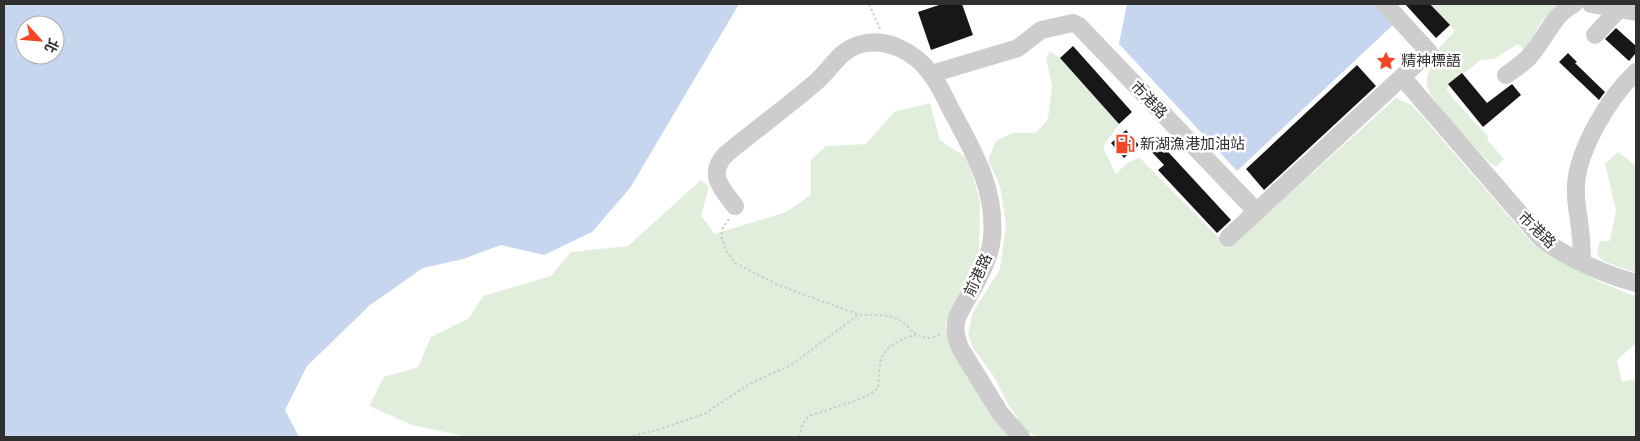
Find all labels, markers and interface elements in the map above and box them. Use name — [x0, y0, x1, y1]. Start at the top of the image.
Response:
north arrow — [15, 15, 65, 65]
text: 北 — [41, 35, 62, 55]
place icon: 精神標語 — [1375, 50, 1397, 72]
place label: 精神標語 — [1401, 52, 1461, 70]
street label: 市港路 — [1127, 78, 1171, 122]
fuel station icon: 新湖漁港加油站 — [1114, 133, 1136, 155]
place label: 新湖漁港加油站 — [1140, 135, 1245, 153]
street label: 市港路 — [1515, 208, 1559, 252]
street label: 前港路 — [960, 251, 996, 299]

